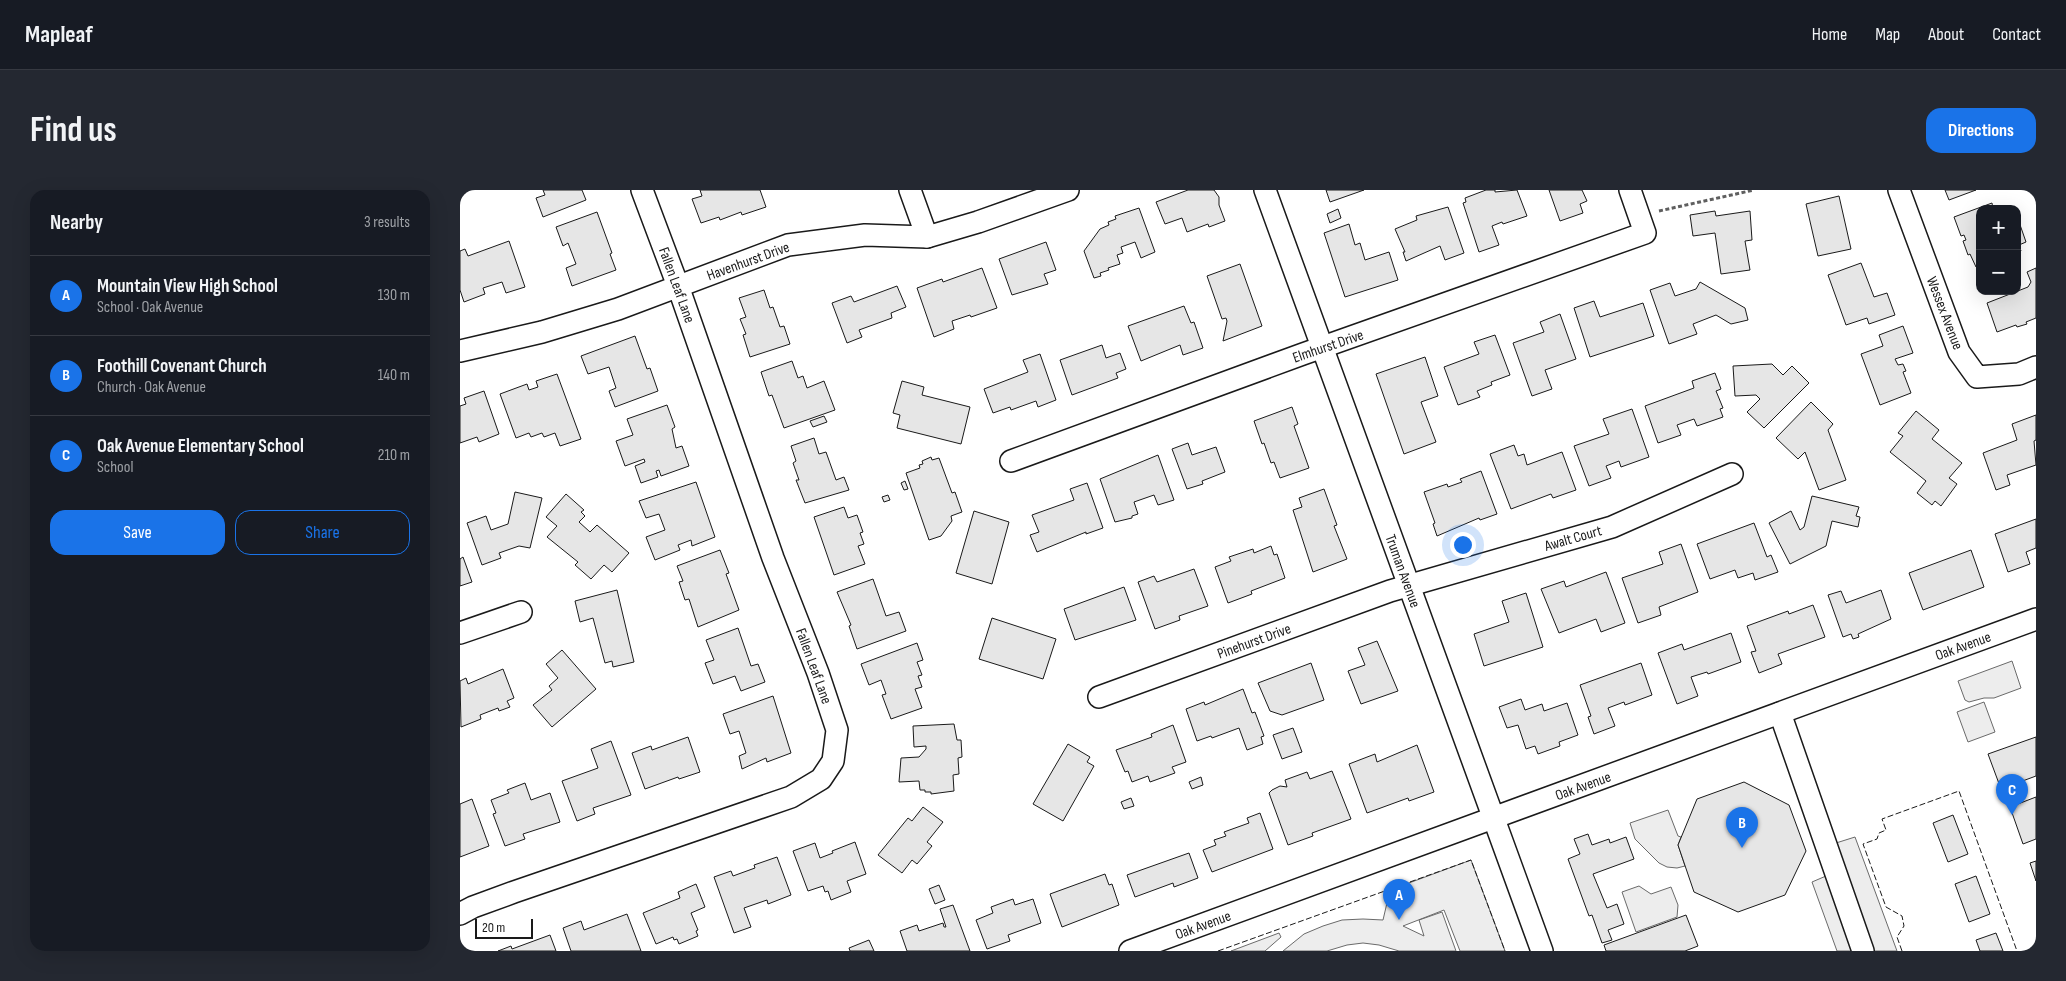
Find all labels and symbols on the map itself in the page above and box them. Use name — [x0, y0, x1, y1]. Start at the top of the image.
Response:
street label: Havenhurst Drive — [704, 238, 792, 285]
street label: Fallen Leaf Lane — [654, 245, 699, 326]
street label: Wessex Avenue — [1922, 274, 1967, 352]
street label: Elmhurst Drive — [1290, 325, 1366, 367]
street label: Awalt Court — [1541, 521, 1604, 556]
street label: Truman Avenue — [1381, 532, 1425, 610]
your location — [1450, 532, 1476, 558]
street label: Pinehurst Drive — [1215, 619, 1294, 664]
street label: Fallen Leaf Lane — [791, 626, 836, 707]
street label: Oak Avenue — [1933, 628, 1994, 665]
street label: Oak Avenue — [1553, 768, 1614, 805]
pin: C — [1996, 774, 2028, 815]
pin: B — [1726, 807, 1758, 848]
pin: A — [1383, 879, 1415, 920]
street label: Oak Avenue — [1173, 907, 1234, 944]
scale bar — [475, 916, 532, 939]

